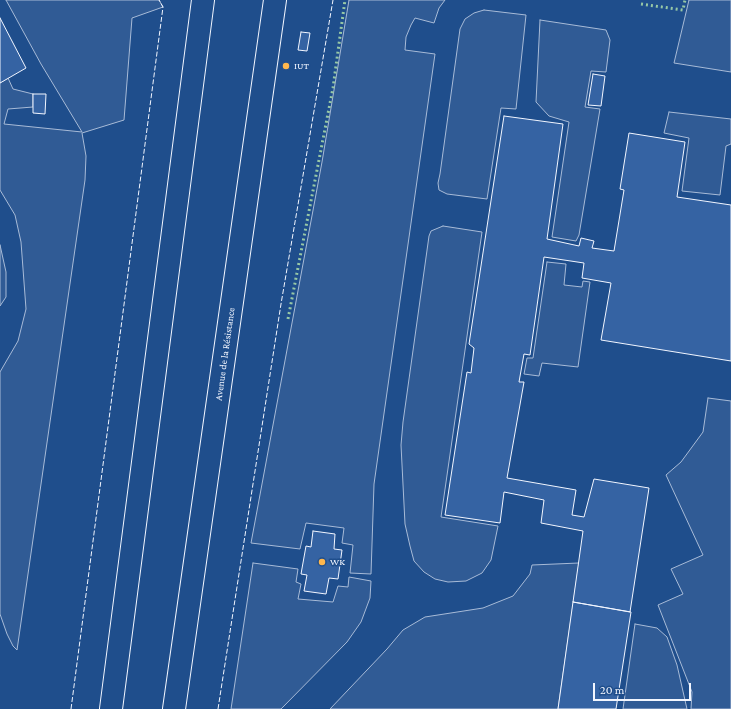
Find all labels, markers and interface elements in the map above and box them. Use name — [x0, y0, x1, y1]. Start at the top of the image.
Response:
place label: IUT — [294, 60, 309, 72]
marker: IUT — [281, 61, 291, 71]
street label: Avenue de la Résistance — [213, 307, 237, 401]
place label: WK — [330, 556, 345, 568]
marker: WK — [317, 557, 327, 567]
scale bar — [595, 675, 693, 701]
text: 20 m — [600, 683, 624, 697]

